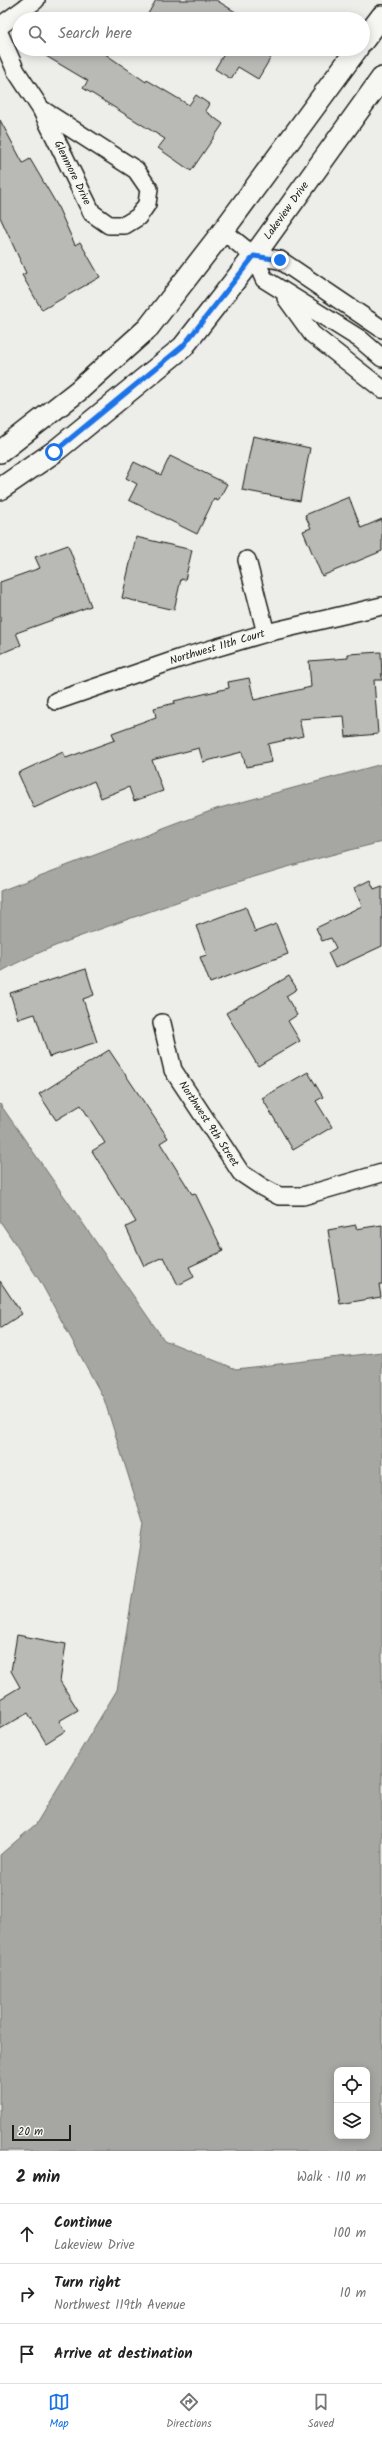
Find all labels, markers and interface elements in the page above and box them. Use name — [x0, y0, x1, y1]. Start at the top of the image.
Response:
search box — [12, 12, 370, 56]
text: Search here — [58, 22, 132, 46]
icon: search — [26, 23, 48, 45]
street label: Glenmore Drive — [49, 137, 96, 208]
street label: Lakeview Drive — [259, 178, 314, 244]
route end — [271, 251, 289, 269]
route start — [45, 443, 63, 461]
street label: Northwest 11th Court — [167, 625, 268, 670]
street label: Northwest 9th Street — [174, 1077, 244, 1171]
map controls — [334, 2067, 370, 2139]
button: locate — [334, 2067, 370, 2103]
button: layers — [334, 2103, 370, 2139]
scale bar — [12, 2123, 71, 2142]
text: 20 m — [18, 2123, 43, 2141]
text: 2 min — [16, 2164, 60, 2191]
text: Walk · 110 m — [297, 2167, 366, 2188]
text: Continue — [54, 2211, 112, 2235]
icon: ahead — [16, 2223, 38, 2245]
text: 100 m — [333, 2223, 366, 2244]
text: Lakeview Drive — [54, 2235, 135, 2256]
text: Turn right — [54, 2271, 121, 2295]
icon: right — [16, 2283, 38, 2305]
text: 10 m — [340, 2283, 366, 2304]
text: Northwest 119th Avenue — [54, 2295, 185, 2316]
text: Arrive at destination — [54, 2342, 193, 2366]
icon: arrive — [16, 2343, 38, 2365]
tab: Map — [48, 2391, 70, 2433]
tab: Directions — [166, 2391, 212, 2433]
tab: Saved — [308, 2391, 334, 2433]

